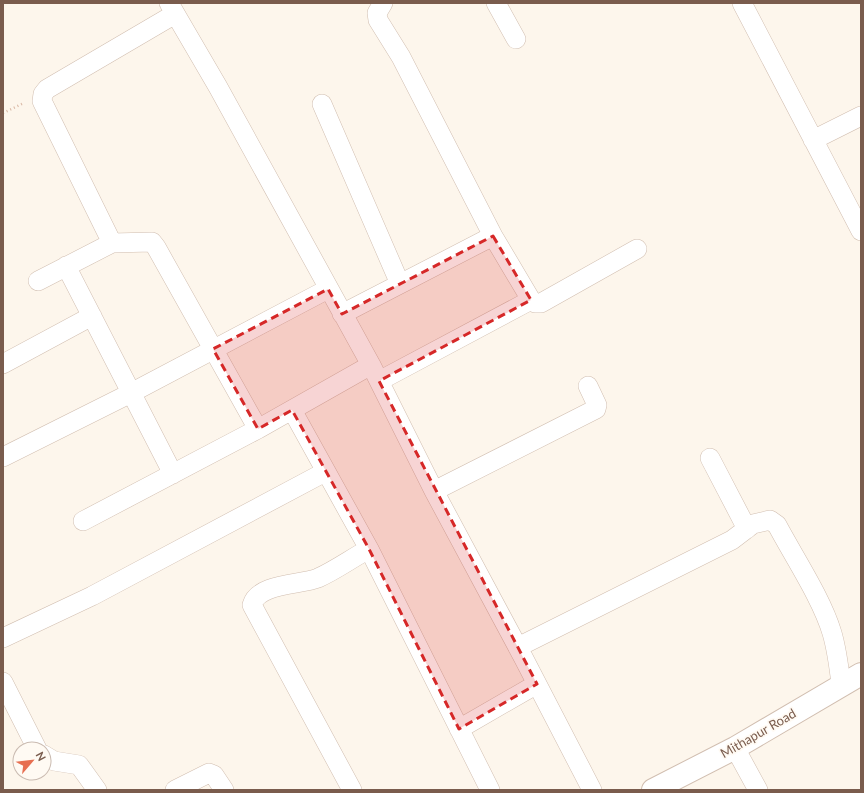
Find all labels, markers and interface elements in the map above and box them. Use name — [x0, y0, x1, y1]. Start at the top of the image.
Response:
street label: Mithapur Road — [717, 705, 799, 761]
north arrow — [12, 741, 52, 781]
text: N — [34, 749, 49, 763]

